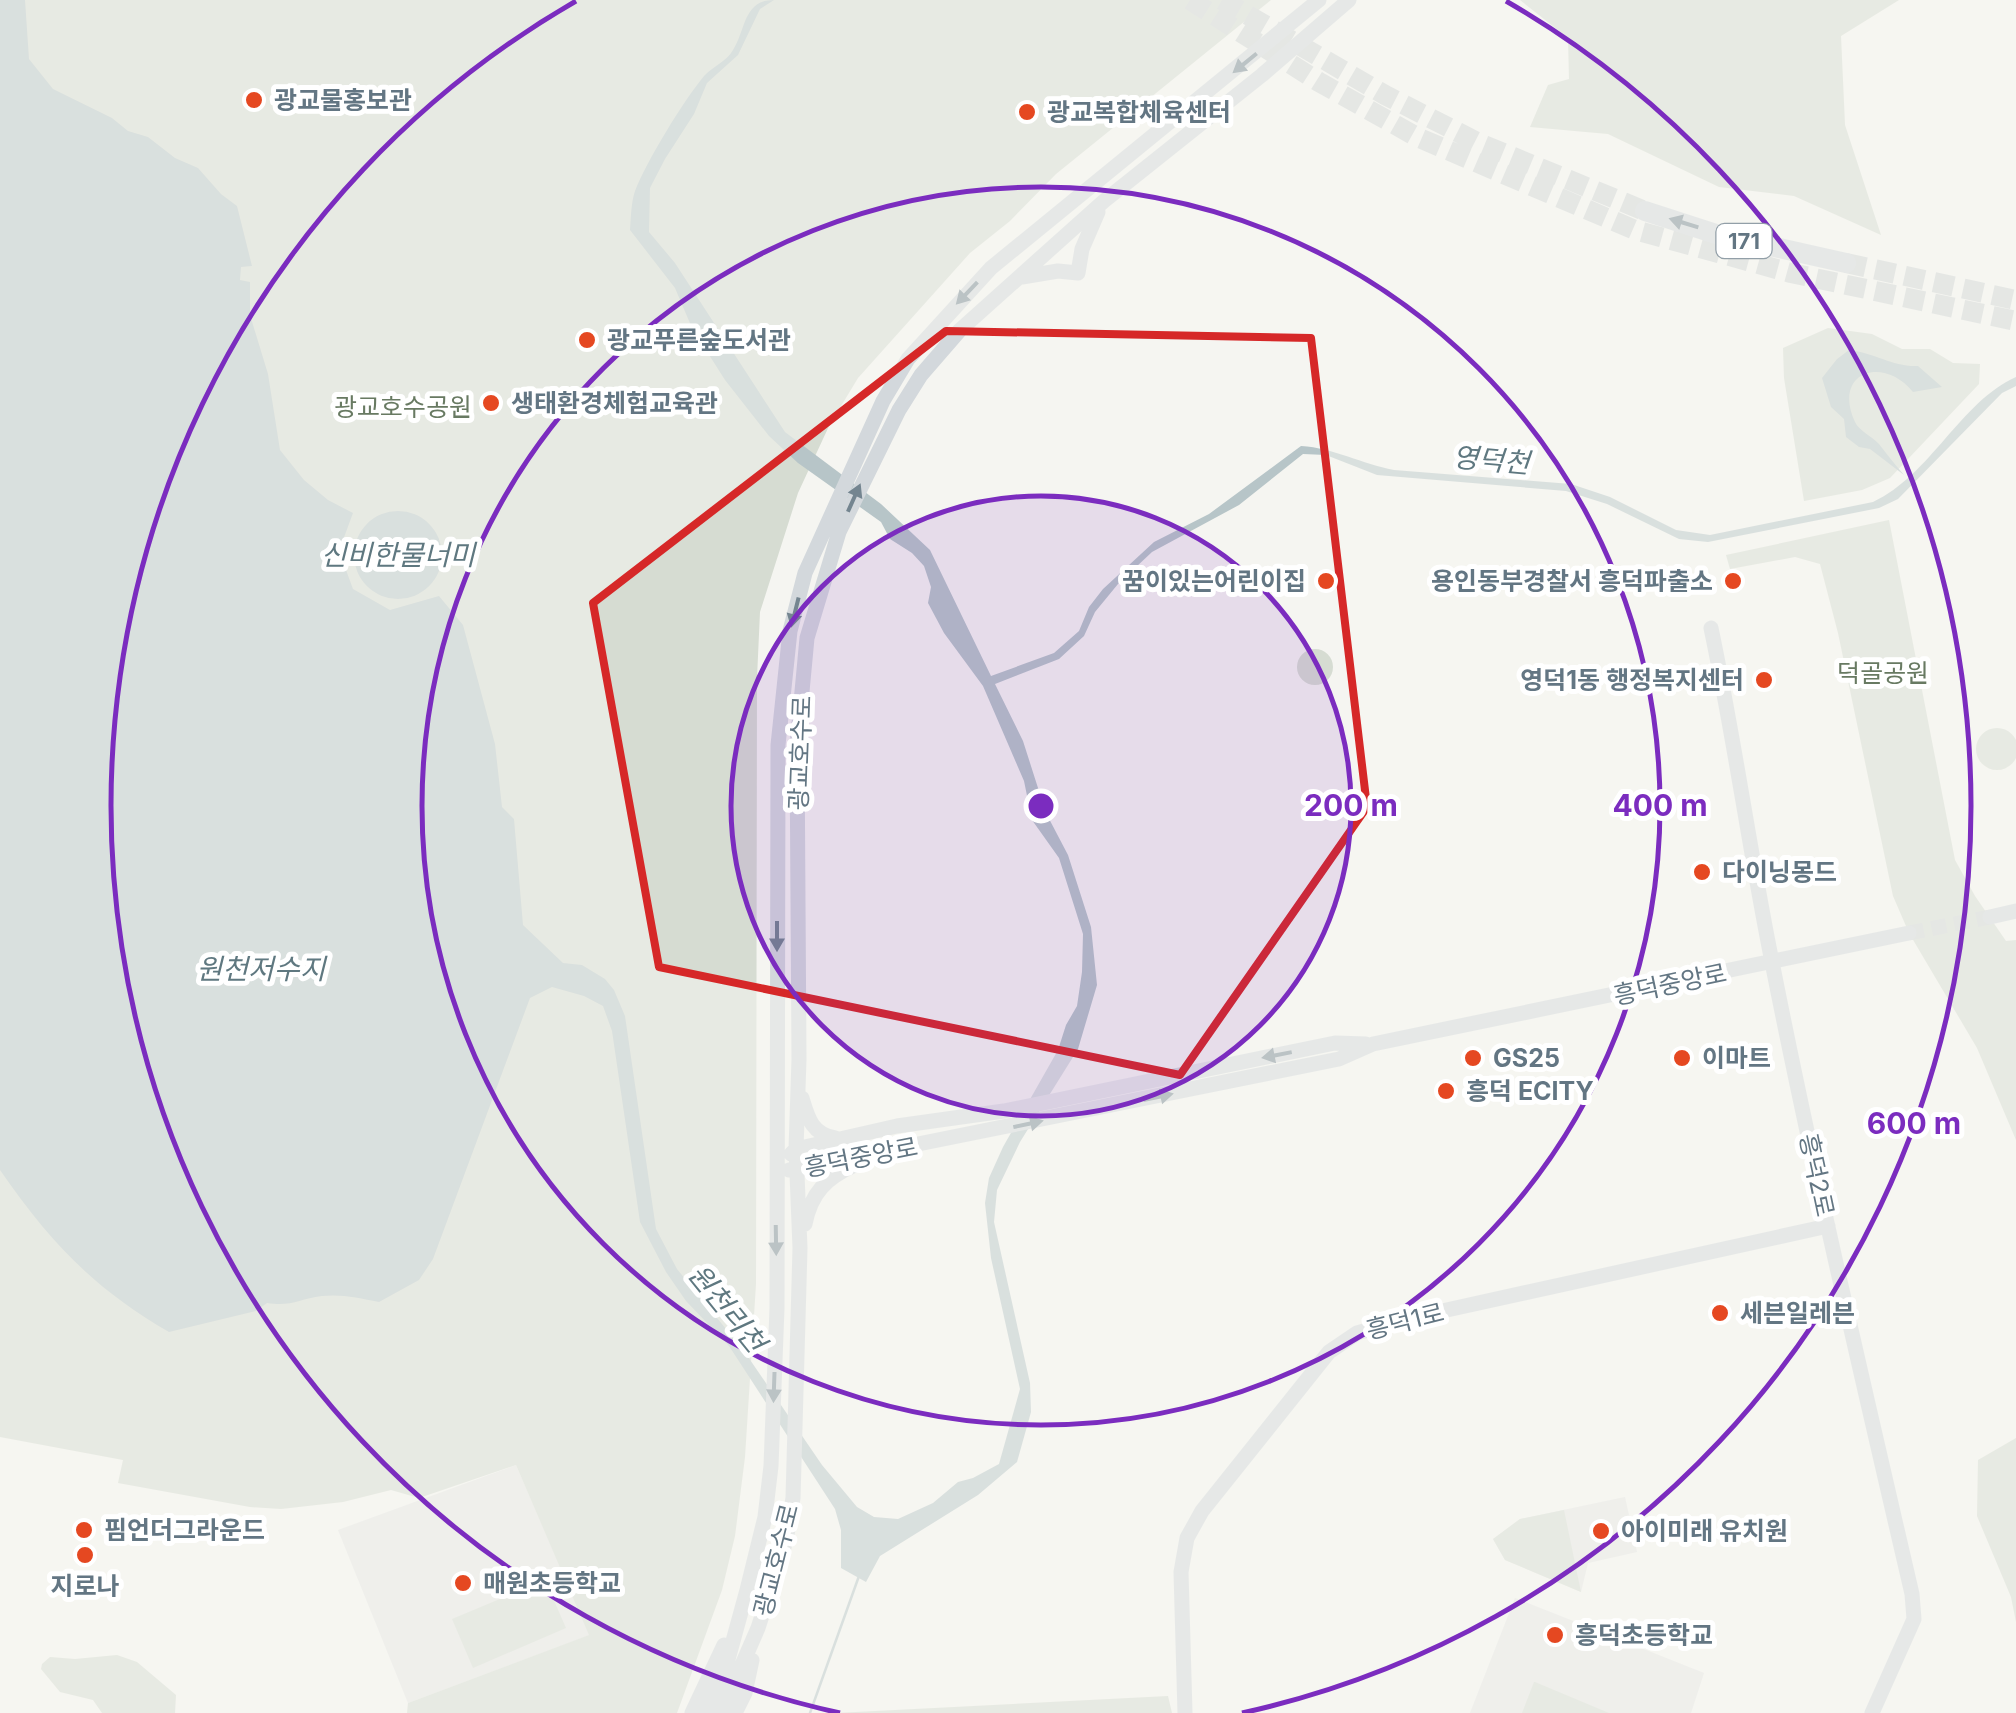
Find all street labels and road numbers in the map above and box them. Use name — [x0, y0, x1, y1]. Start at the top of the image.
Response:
road number: 171 — [1716, 224, 1772, 258]
street label: 광교호수로 — [783, 695, 817, 811]
street label: 흥덕중앙로 — [1611, 957, 1729, 1011]
street label: 흥덕중앙로 — [802, 1131, 920, 1183]
street label: 흥덕2로 — [1794, 1131, 1840, 1219]
street label: 흥덕1로 — [1363, 1297, 1447, 1345]
street label: 광교호수로 — [748, 1501, 804, 1619]

